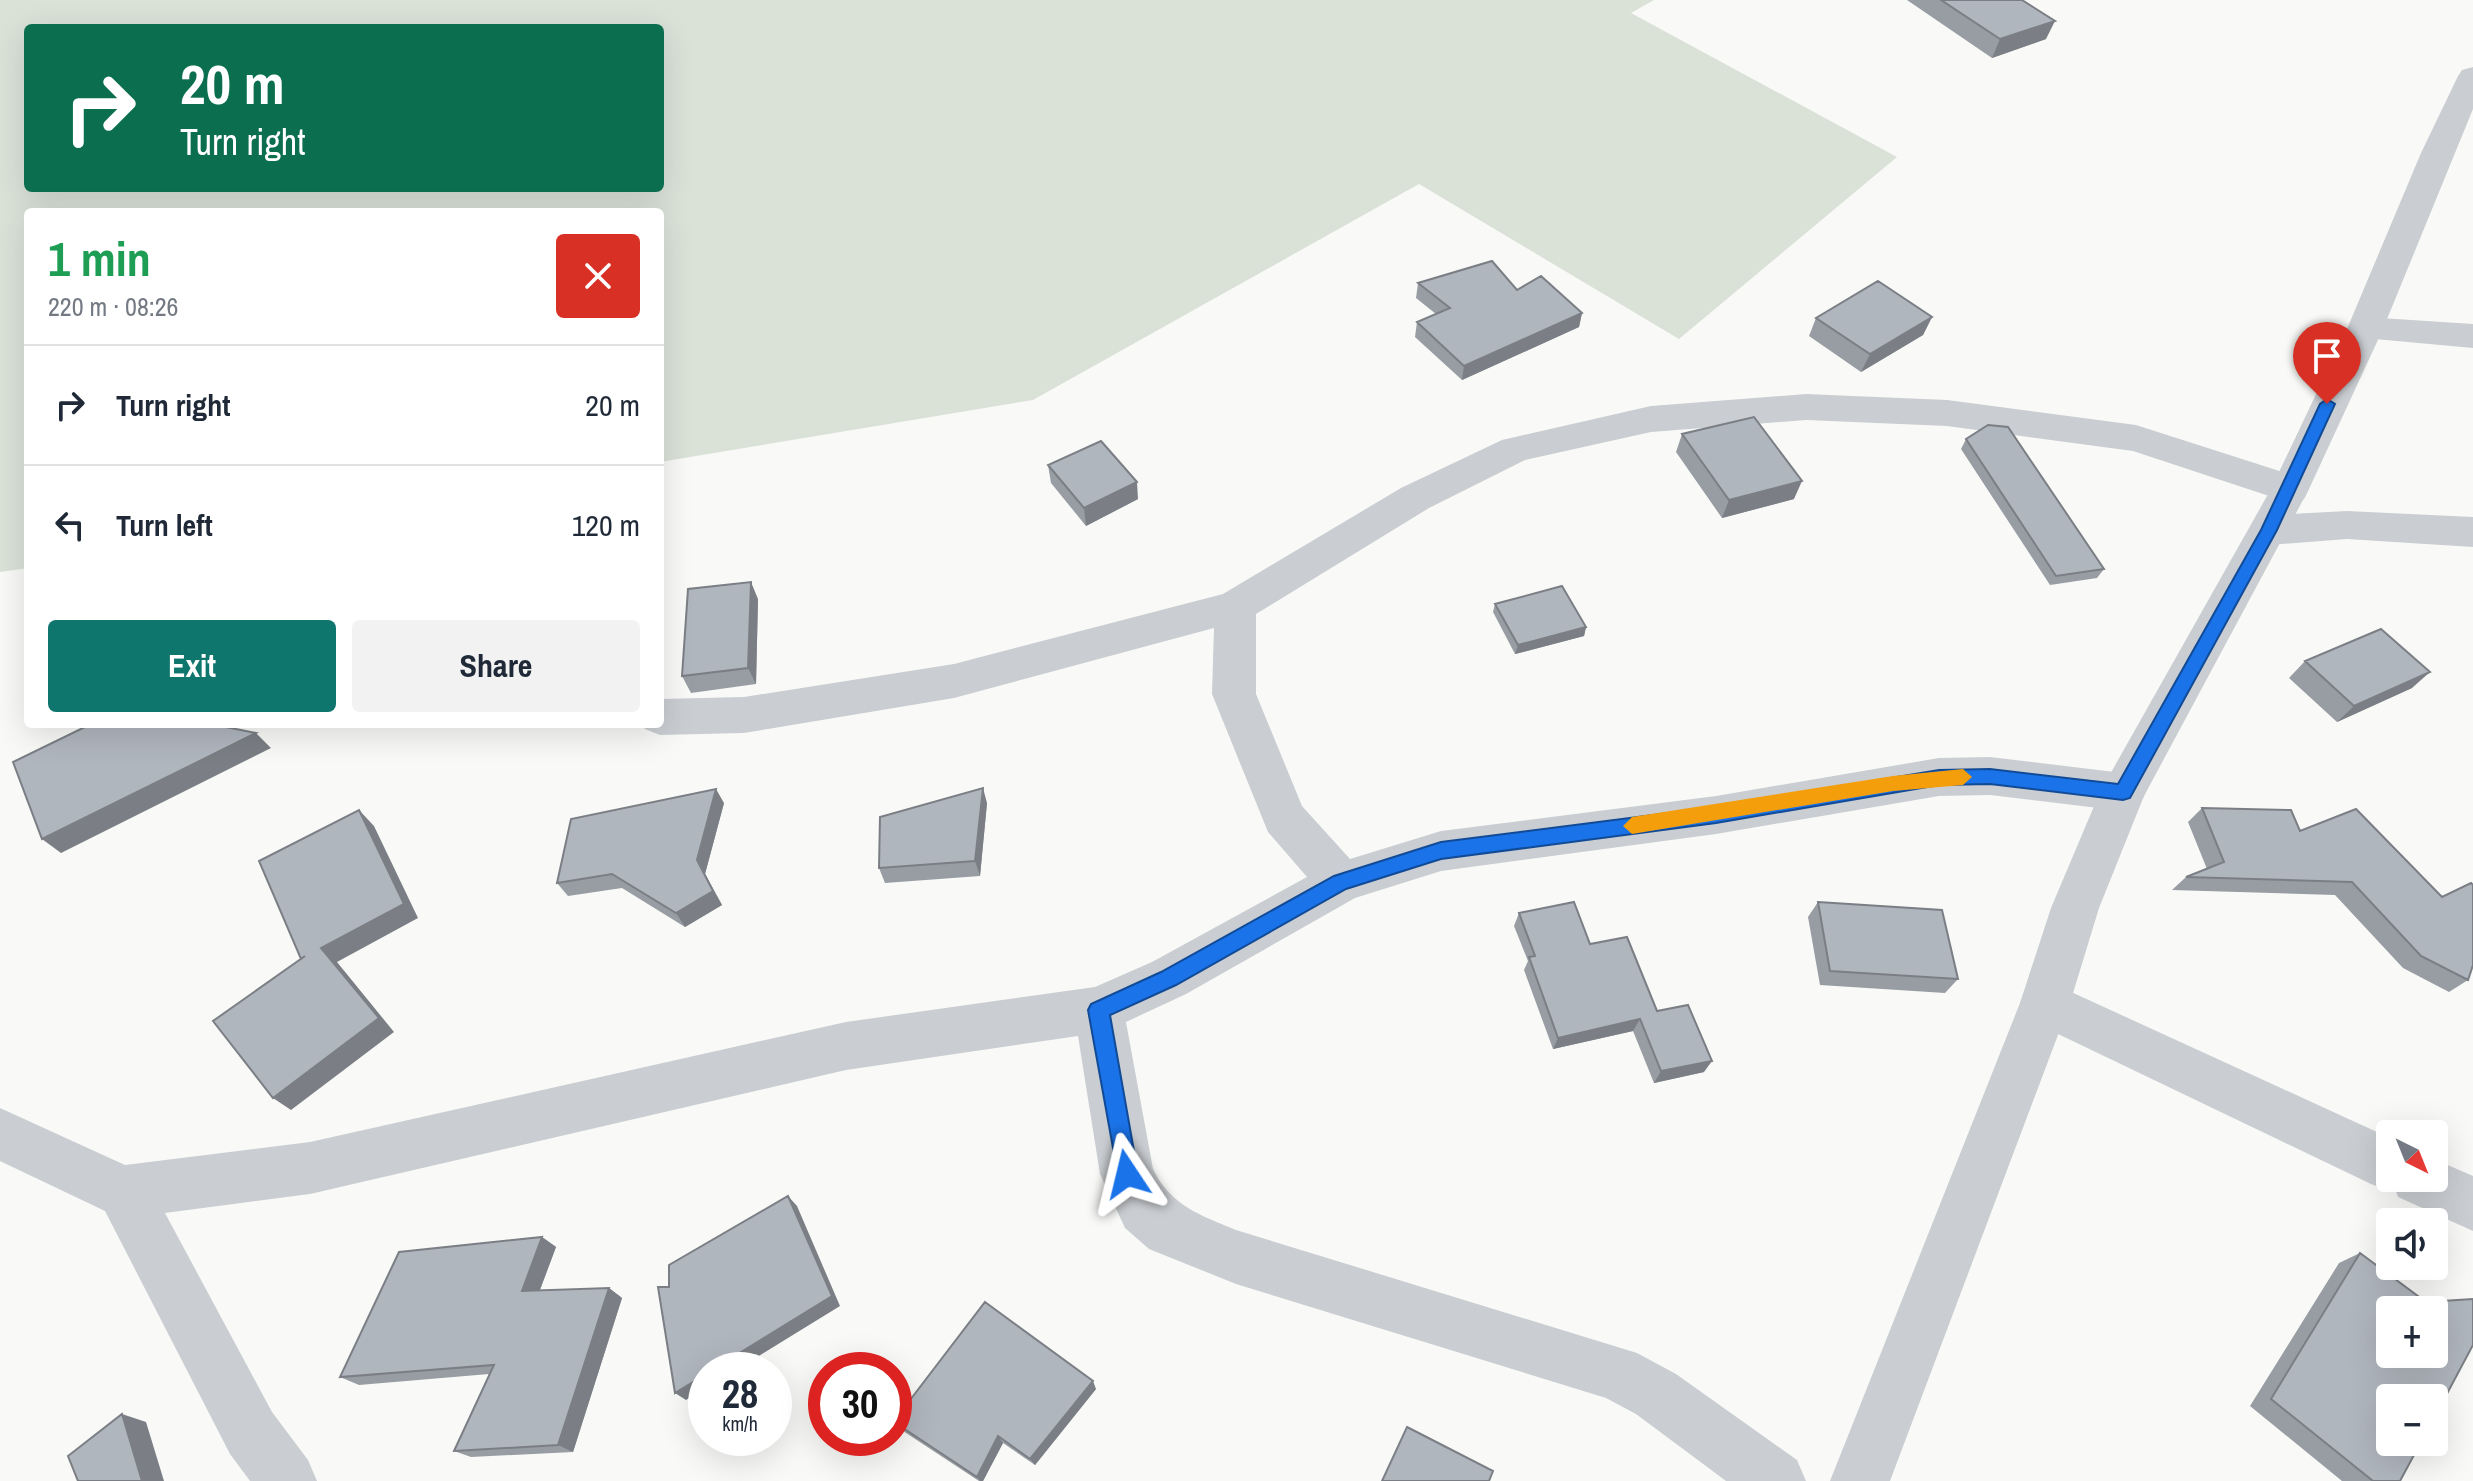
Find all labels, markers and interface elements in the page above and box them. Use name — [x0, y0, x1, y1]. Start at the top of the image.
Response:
text: 20 m — [180, 46, 285, 121]
icon: right — [48, 56, 152, 160]
text: Turn right — [180, 118, 305, 166]
text: 1 min — [48, 226, 151, 291]
button: close — [556, 234, 640, 318]
text: 220 m · 08:26 — [48, 289, 178, 324]
pin — [2293, 322, 2361, 404]
icon: arrive — [2305, 334, 2349, 378]
icon: right — [48, 383, 92, 427]
text: Turn right — [116, 385, 230, 425]
text: 20 m — [585, 385, 640, 425]
icon: left — [48, 503, 92, 547]
text: Turn left — [116, 505, 213, 545]
text: 120 m — [572, 505, 640, 545]
button: Exit — [48, 620, 336, 712]
button: Share — [352, 620, 640, 712]
north arrow — [2376, 1120, 2448, 1192]
map controls — [2376, 1120, 2448, 1456]
position arrow — [1085, 1132, 1169, 1216]
button: sound — [2376, 1208, 2448, 1280]
button: + — [2376, 1296, 2448, 1368]
speed limit sign: 30 — [808, 1352, 912, 1456]
text: 28 — [722, 1367, 758, 1420]
button: − — [2376, 1384, 2448, 1456]
text: km/h — [722, 1410, 758, 1437]

